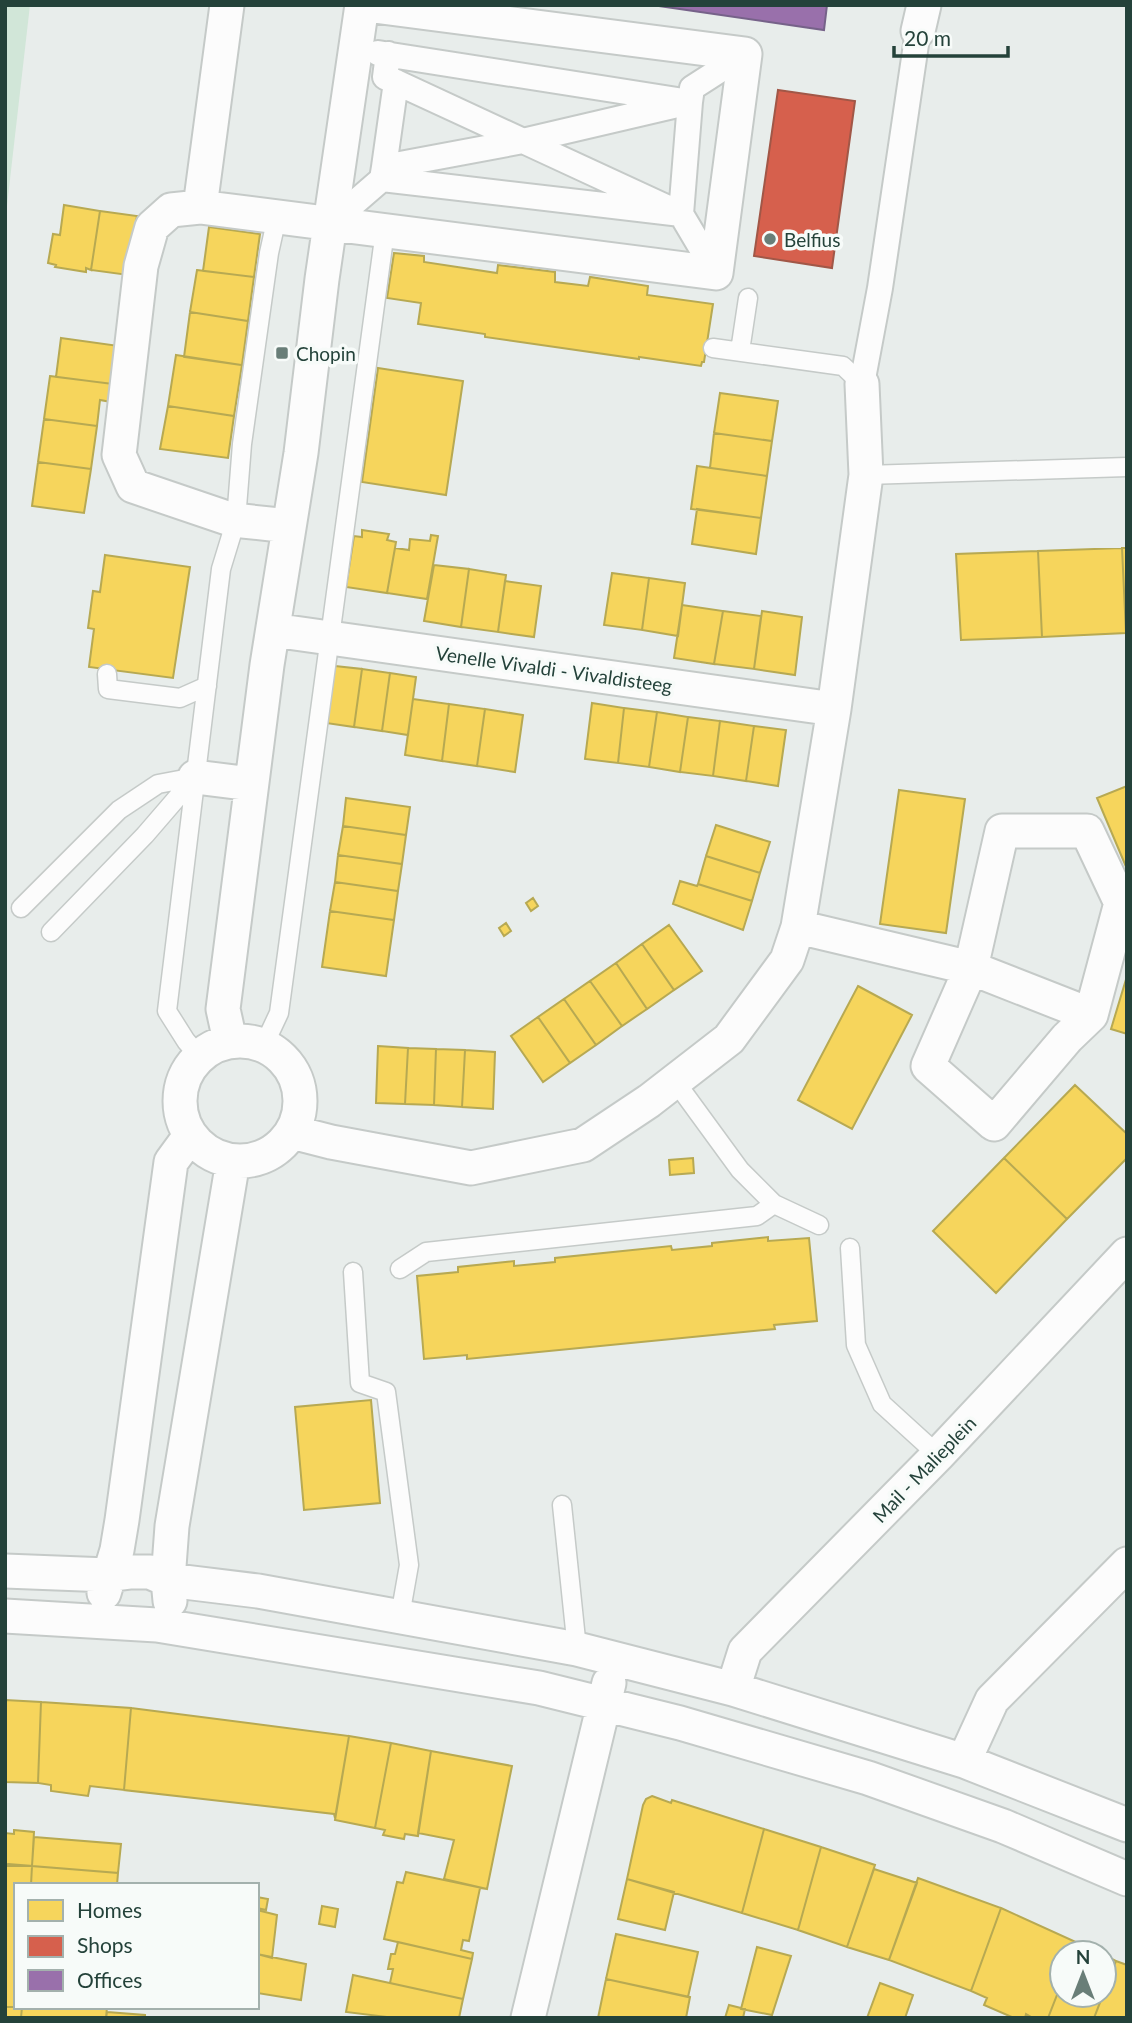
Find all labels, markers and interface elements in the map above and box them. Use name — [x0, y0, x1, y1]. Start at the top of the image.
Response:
scale bar — [894, 14, 1008, 58]
text: 20 m — [904, 25, 951, 50]
place label: Belfius — [784, 228, 840, 251]
marker: Belfius — [762, 231, 778, 247]
place label: Chopin — [296, 342, 356, 365]
marker: Chopin — [274, 345, 290, 361]
street label: Venelle Vivaldi - Vivaldisteeg — [434, 641, 674, 697]
street label: Mail - Malieplein — [868, 1411, 980, 1527]
legend — [14, 1883, 259, 2009]
text: Homes — [77, 1897, 142, 1922]
text: Shops — [77, 1932, 133, 1957]
north arrow — [1048, 1939, 1118, 2009]
text: N — [1076, 1945, 1090, 1968]
text: Offices — [77, 1967, 142, 1992]

